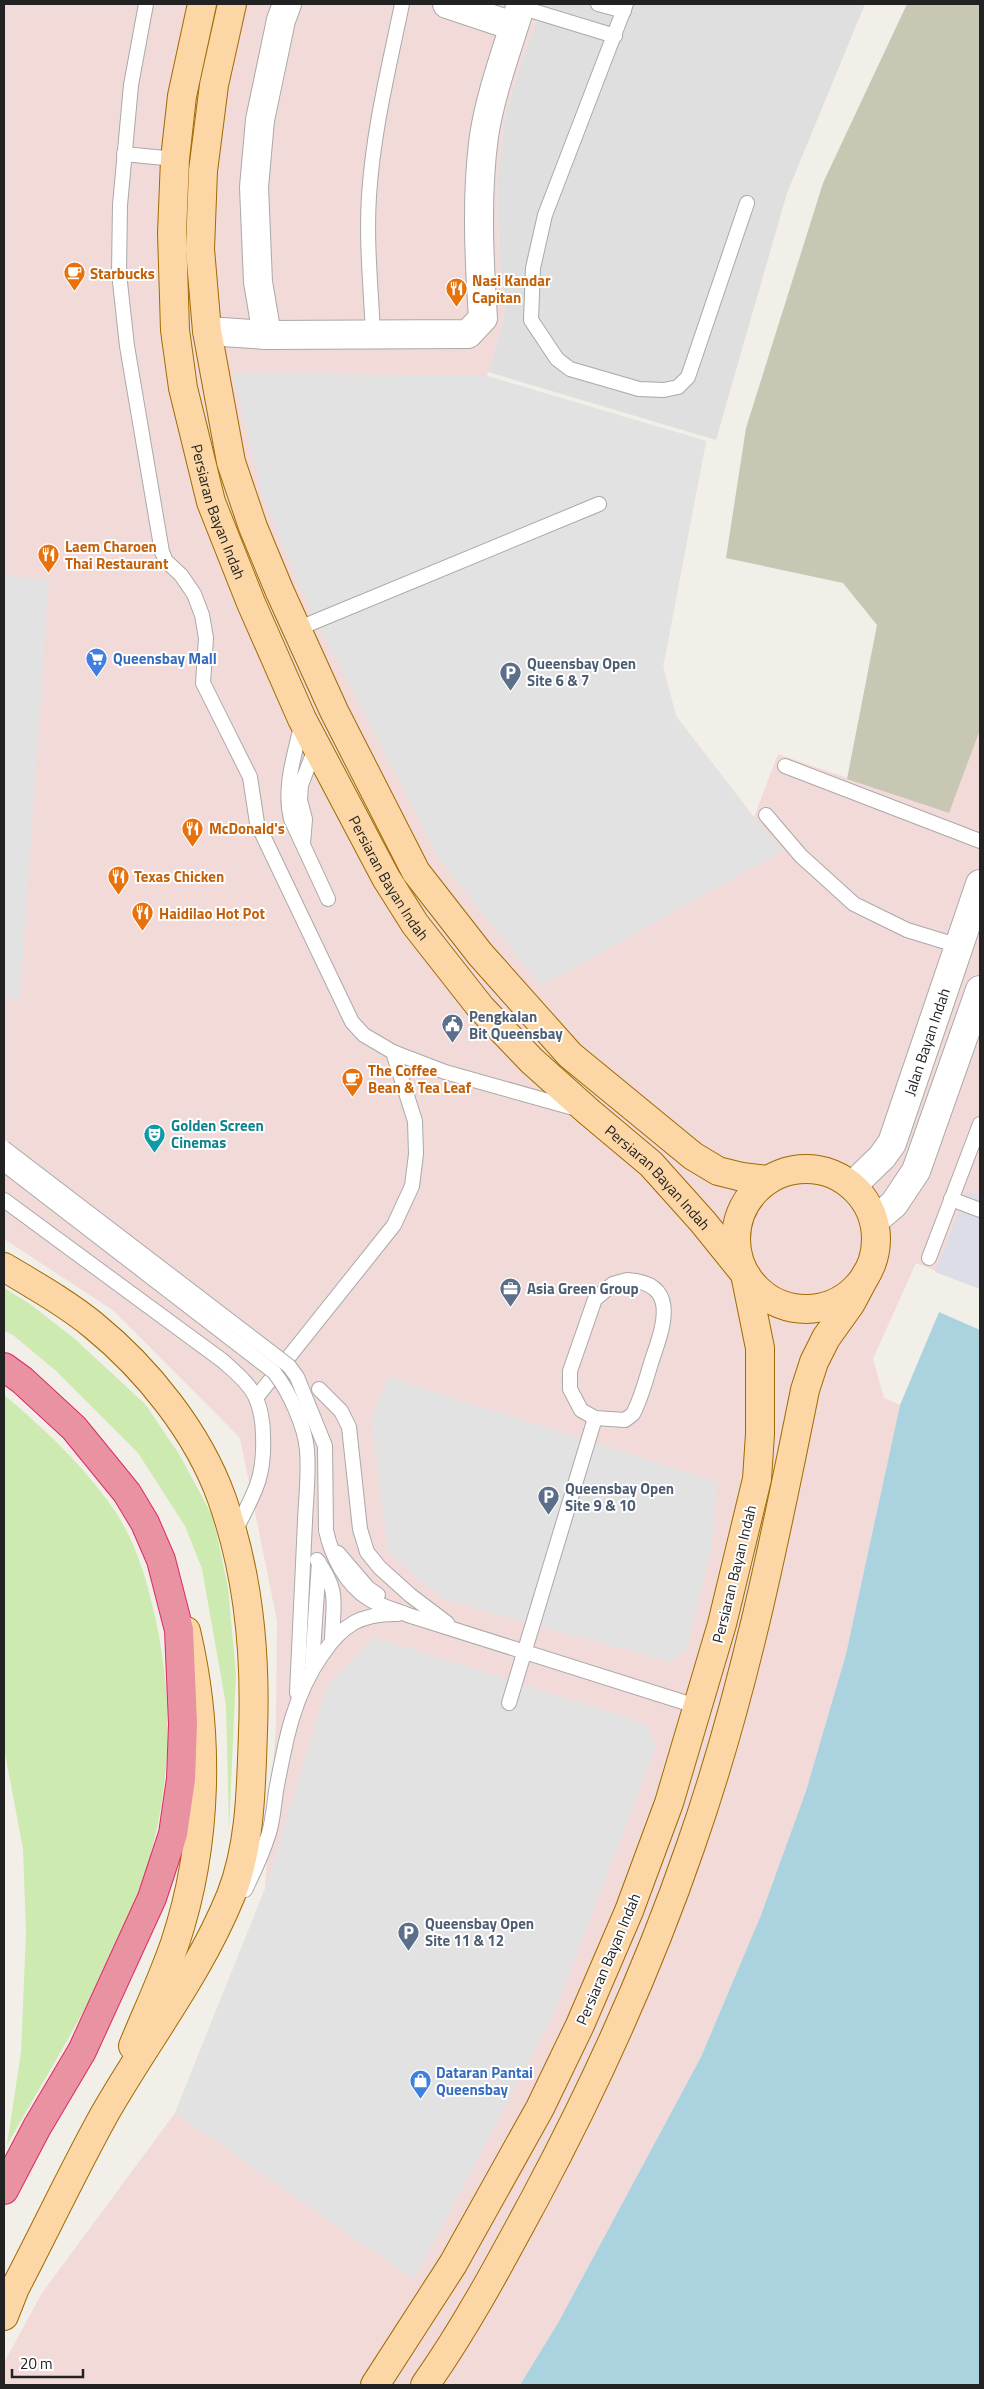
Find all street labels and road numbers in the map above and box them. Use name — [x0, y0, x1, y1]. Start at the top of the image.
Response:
street label: Persiaran Bayan Indah — [186, 442, 252, 583]
street label: Persiaran Bayan Indah — [343, 811, 435, 945]
street label: Jalan Bayan Indah — [898, 985, 955, 1098]
street label: Persiaran Bayan Indah — [600, 1119, 716, 1235]
street label: Persiaran Bayan Indah — [706, 1503, 762, 1645]
street label: Persiaran Bayan Indah — [570, 1889, 646, 2029]

